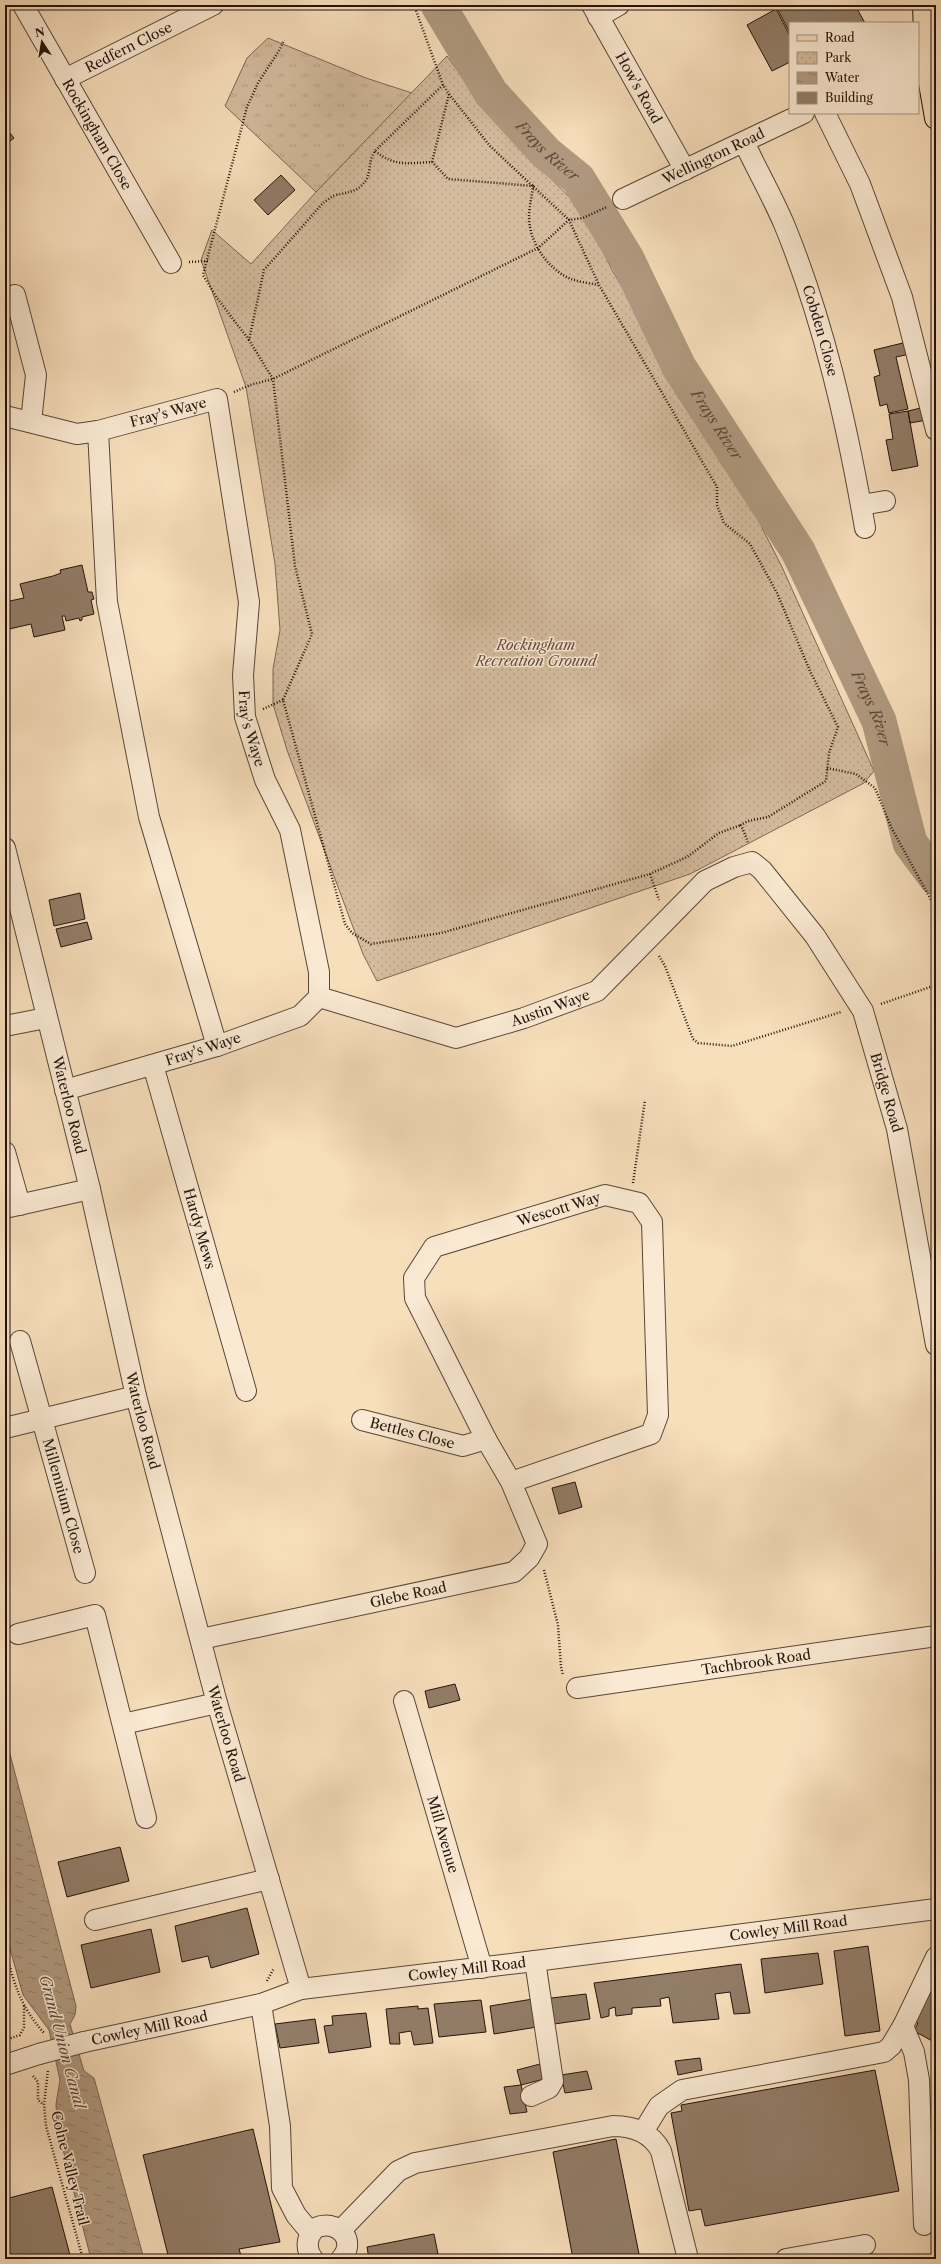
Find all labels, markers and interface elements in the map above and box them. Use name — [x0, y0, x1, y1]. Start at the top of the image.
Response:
street label: Redfern Close — [82, 18, 175, 77]
north arrow — [22, 22, 62, 62]
legend — [789, 22, 919, 114]
text: N — [34, 24, 46, 40]
text: Road — [825, 30, 855, 45]
street label: How's Road — [611, 49, 666, 127]
text: Park — [825, 50, 852, 65]
text: Water — [824, 70, 859, 85]
street label: Rockingham Close — [58, 76, 136, 193]
text: Building — [825, 90, 873, 105]
water label: Frays River — [511, 116, 584, 186]
street label: Wellington Road — [658, 124, 768, 189]
street label: Cobden Close — [798, 283, 842, 378]
water label: Frays River — [687, 385, 747, 464]
street label: Fray's Waye — [128, 393, 208, 431]
park label: Rockingham Recreation Ground — [475, 636, 598, 670]
water label: Frays River — [847, 666, 895, 749]
street label: Fray's Waye — [235, 690, 269, 769]
street label: Austin Waye — [508, 985, 592, 1031]
street label: Fray's Waye — [163, 1028, 243, 1070]
street label: Bridge Road — [866, 1051, 907, 1135]
street label: Waterloo Road — [48, 1053, 90, 1156]
street label: Hardy Mews — [180, 1186, 220, 1271]
street label: Wescott Way — [514, 1188, 603, 1230]
street label: Waterloo Road — [122, 1369, 164, 1472]
street label: Bettles Close — [368, 1413, 457, 1453]
street label: Millennium Close — [39, 1436, 88, 1556]
street label: Glebe Road — [368, 1578, 449, 1612]
street label: Tachbrook Road — [700, 1645, 812, 1679]
street label: Waterloo Road — [203, 1682, 249, 1785]
street label: Mill Avenue — [423, 1794, 463, 1875]
street label: Cowley Mill Road — [729, 1912, 849, 1945]
street label: Cowley Mill Road — [407, 1953, 527, 1985]
water label: Grand Union Canal — [36, 1973, 90, 2113]
street label: Cowley Mill Road — [90, 2007, 210, 2049]
street label: Colne Valley Trail — [47, 2109, 93, 2227]

